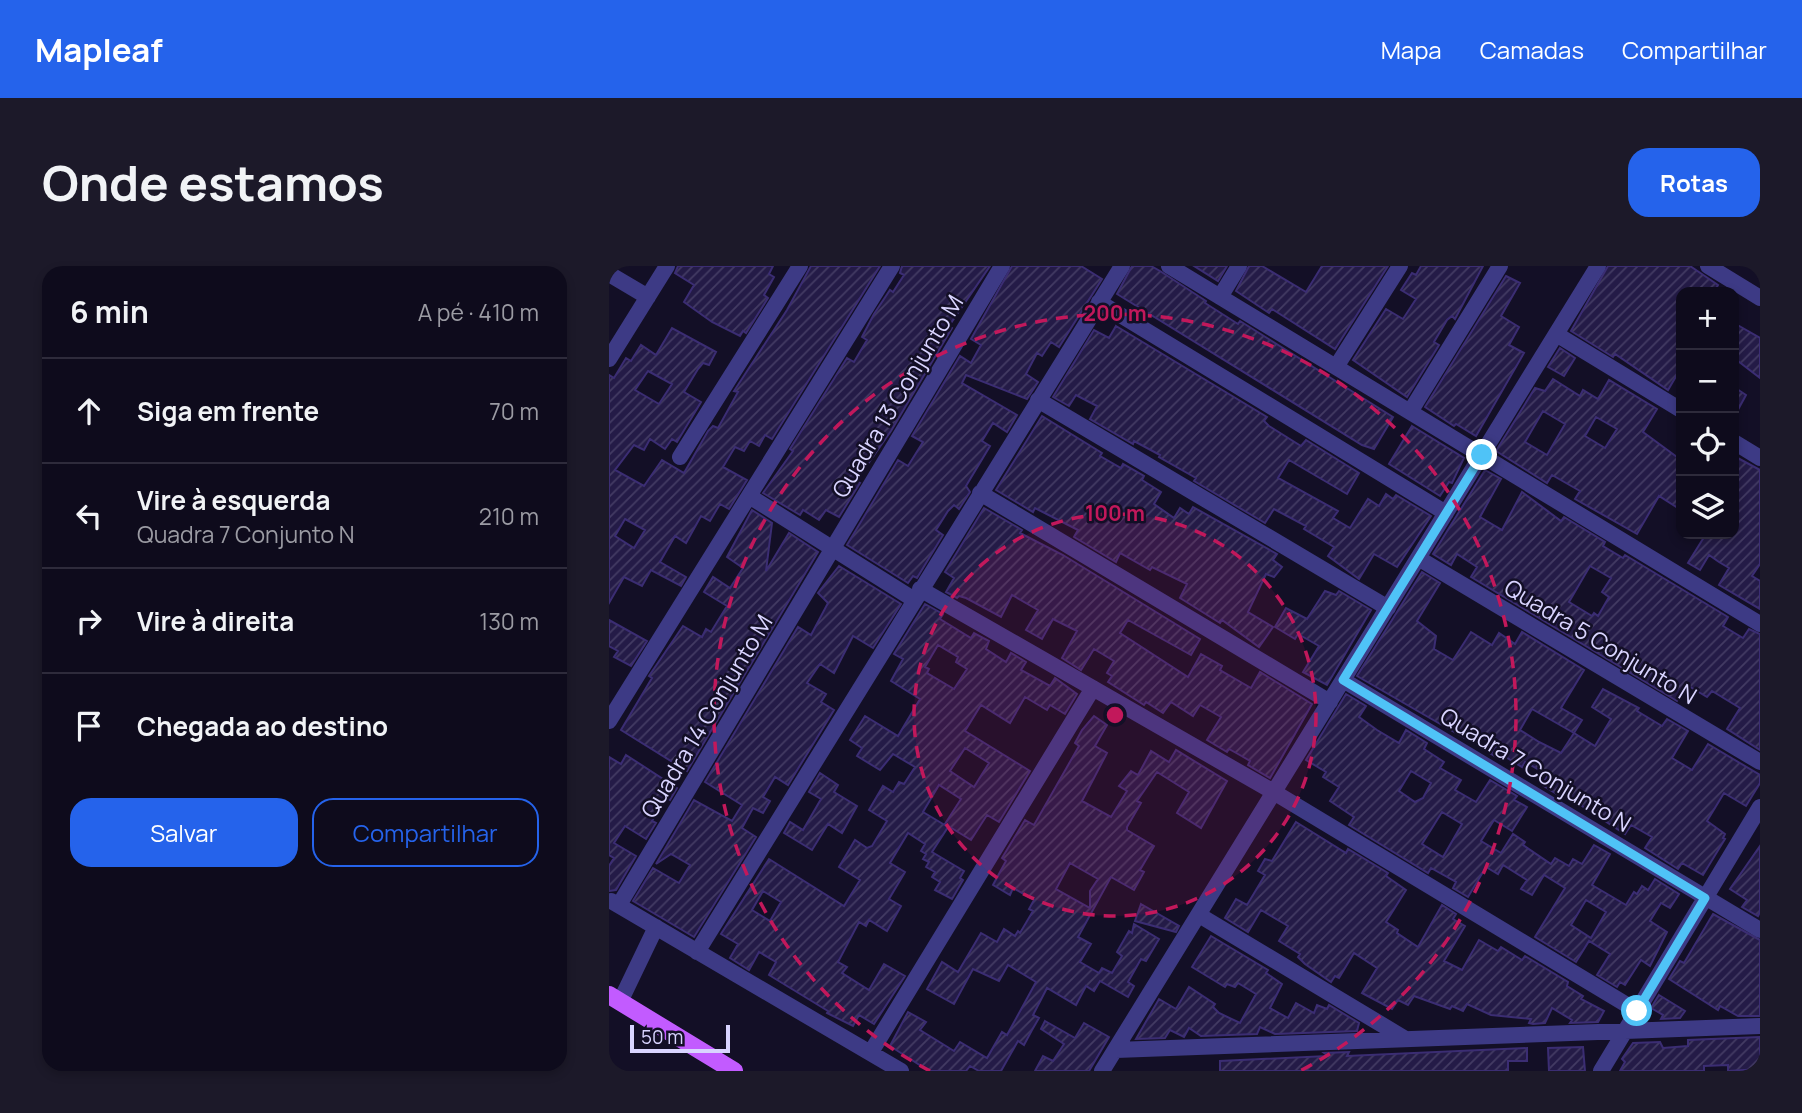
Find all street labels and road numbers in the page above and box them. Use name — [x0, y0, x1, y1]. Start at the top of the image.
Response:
street label: Quadra 13 Conjunto M — [824, 289, 970, 503]
street label: Quadra 5 Conjunto N — [1499, 571, 1703, 711]
street label: Quadra 14 Conjunto M — [633, 608, 779, 824]
street label: Quadra 7 Conjunto N — [1435, 699, 1637, 839]

